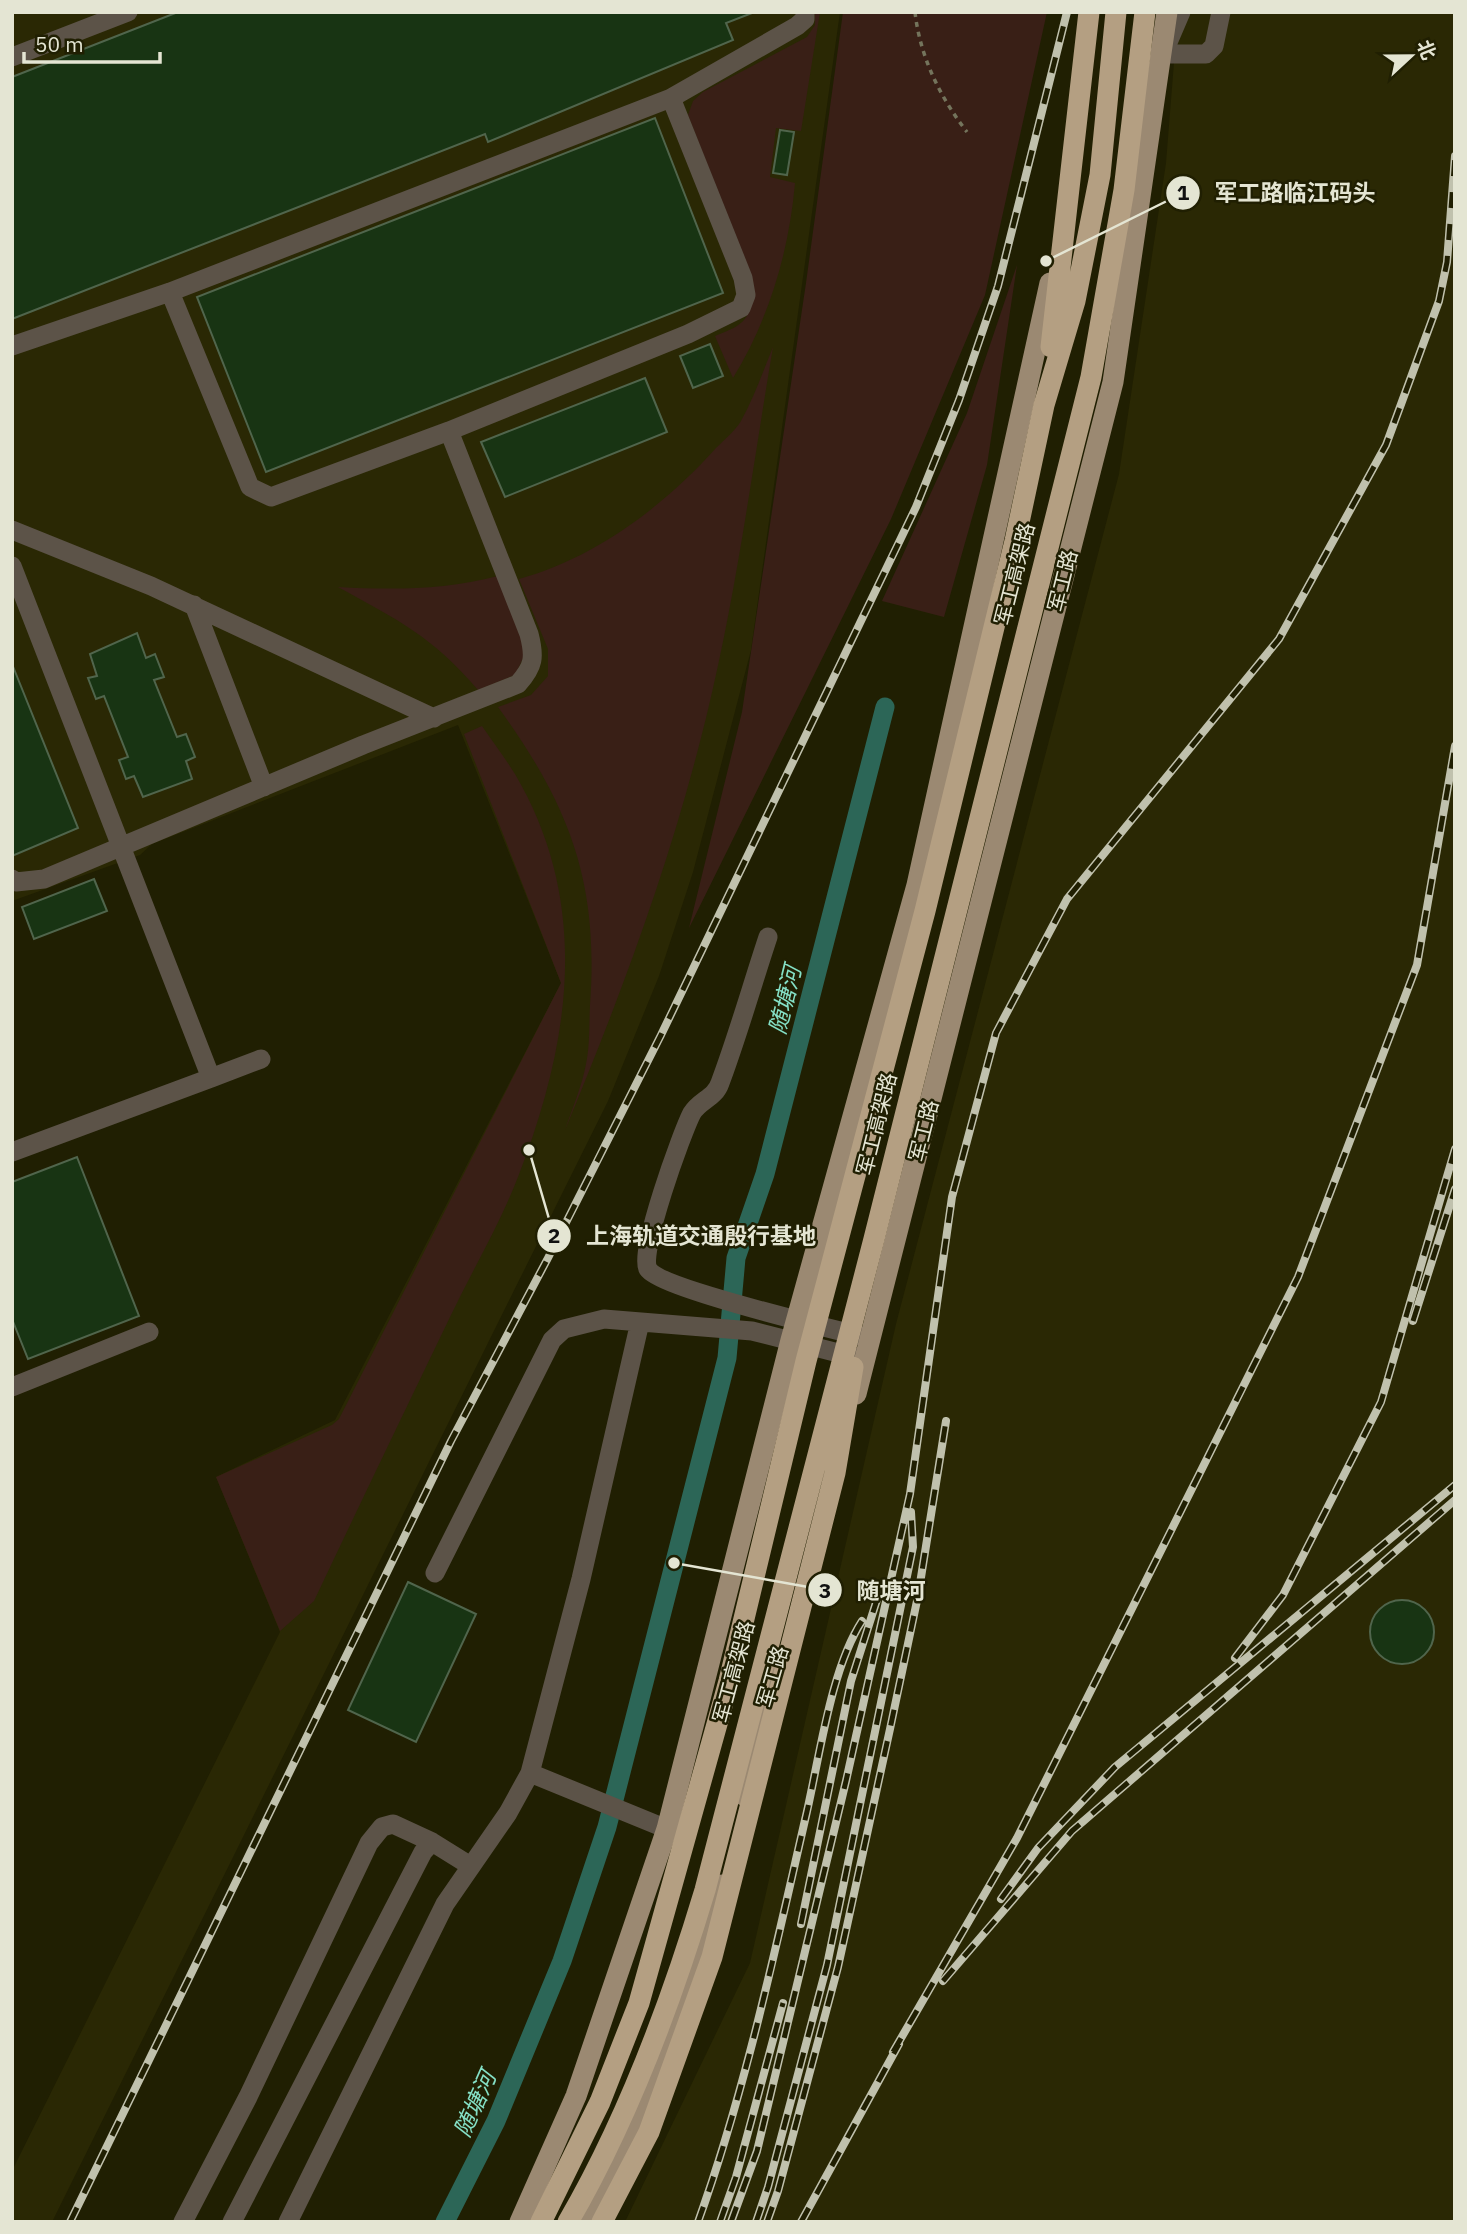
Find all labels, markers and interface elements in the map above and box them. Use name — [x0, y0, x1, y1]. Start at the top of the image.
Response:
scale bar — [24, 21, 161, 65]
north arrow — [1376, 21, 1446, 91]
text: 50 m — [35, 30, 84, 58]
text: 北 — [1412, 36, 1441, 63]
callout: 军工路临江码头 — [1165, 171, 1389, 215]
text: 军工路临江码头 — [1215, 177, 1376, 207]
text: 1 — [1177, 178, 1190, 206]
street label: 军工高架路 — [988, 519, 1040, 628]
street label: 军工路 — [1041, 547, 1083, 615]
water label: 随塘河 — [761, 959, 808, 1037]
street label: 军工高架路 — [850, 1069, 902, 1178]
street label: 军工路 — [902, 1097, 944, 1165]
callout: 上海轨道交通殷行基地 — [537, 1214, 830, 1258]
text: 上海轨道交通殷行基地 — [586, 1220, 816, 1250]
text: 2 — [548, 1221, 560, 1249]
callout: 随塘河 — [807, 1568, 939, 1612]
text: 随塘河 — [857, 1575, 926, 1605]
text: 3 — [819, 1576, 831, 1604]
street label: 军工高架路 — [706, 1617, 760, 1726]
street label: 军工路 — [750, 1643, 794, 1711]
water label: 随塘河 — [446, 2062, 503, 2141]

